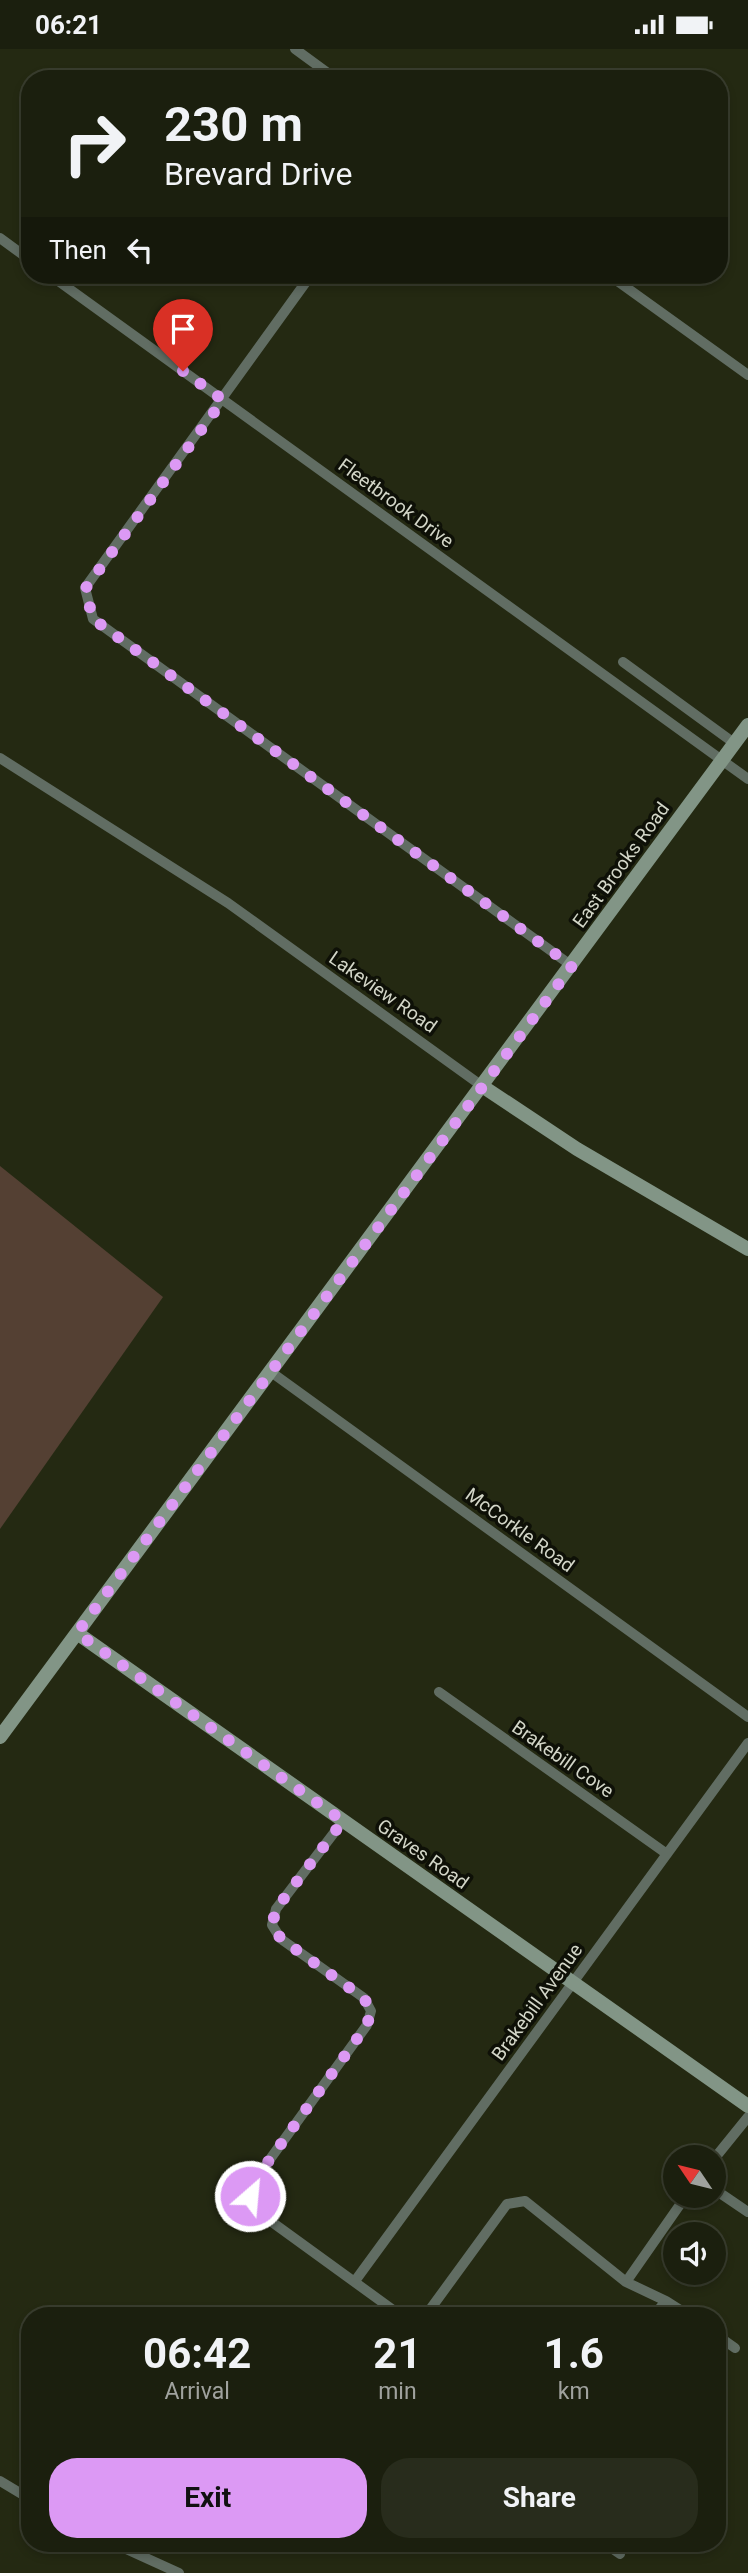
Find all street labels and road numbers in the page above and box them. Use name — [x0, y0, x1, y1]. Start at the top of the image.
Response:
street label: Fleetbrook Drive — [334, 453, 458, 553]
street label: East Brooks Road — [568, 798, 674, 932]
street label: Lakeview Road — [325, 946, 441, 1038]
street label: McCorkle Road — [461, 1483, 579, 1577]
street label: Brakebill Cove — [508, 1715, 618, 1803]
street label: Graves Road — [373, 1814, 473, 1894]
street label: Brakebill Avenue — [487, 1939, 587, 2065]

